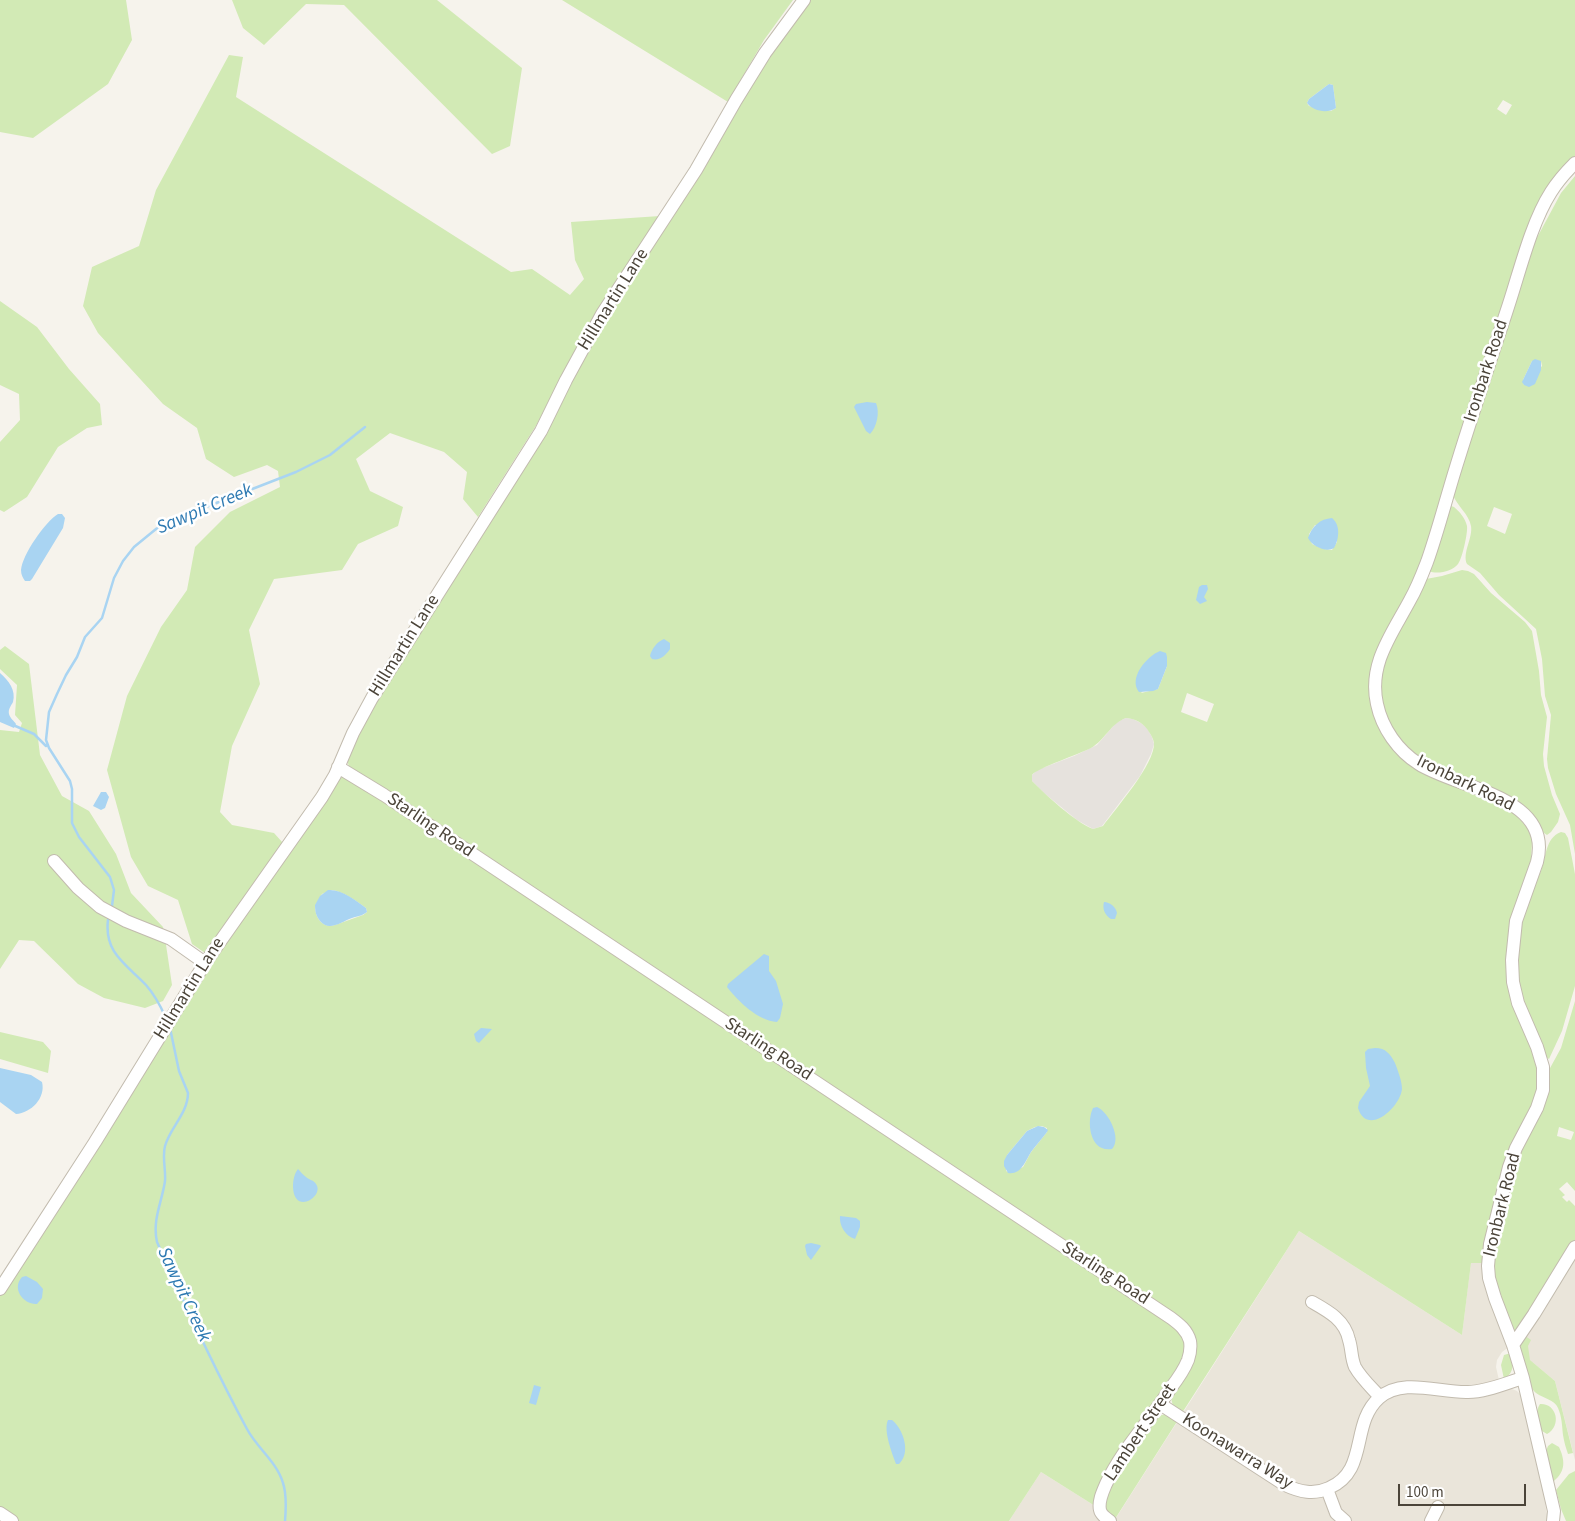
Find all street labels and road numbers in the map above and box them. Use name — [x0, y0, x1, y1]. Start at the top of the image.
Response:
street label: Hillmartin Lane — [574, 245, 654, 355]
street label: Ironbark Road — [1460, 317, 1514, 425]
street label: Hillmartin Lane — [365, 591, 445, 701]
street label: Ironbark Road — [1412, 751, 1518, 817]
street label: Starling Road — [382, 789, 478, 863]
street label: Hillmartin Lane — [150, 934, 230, 1044]
street label: Starling Road — [720, 1014, 816, 1086]
street label: Ironbark Road — [1480, 1151, 1526, 1259]
street label: Starling Road — [1057, 1238, 1153, 1310]
street label: Lambert Street — [1101, 1380, 1181, 1486]
street label: Koonawarra Way — [1178, 1409, 1296, 1495]

